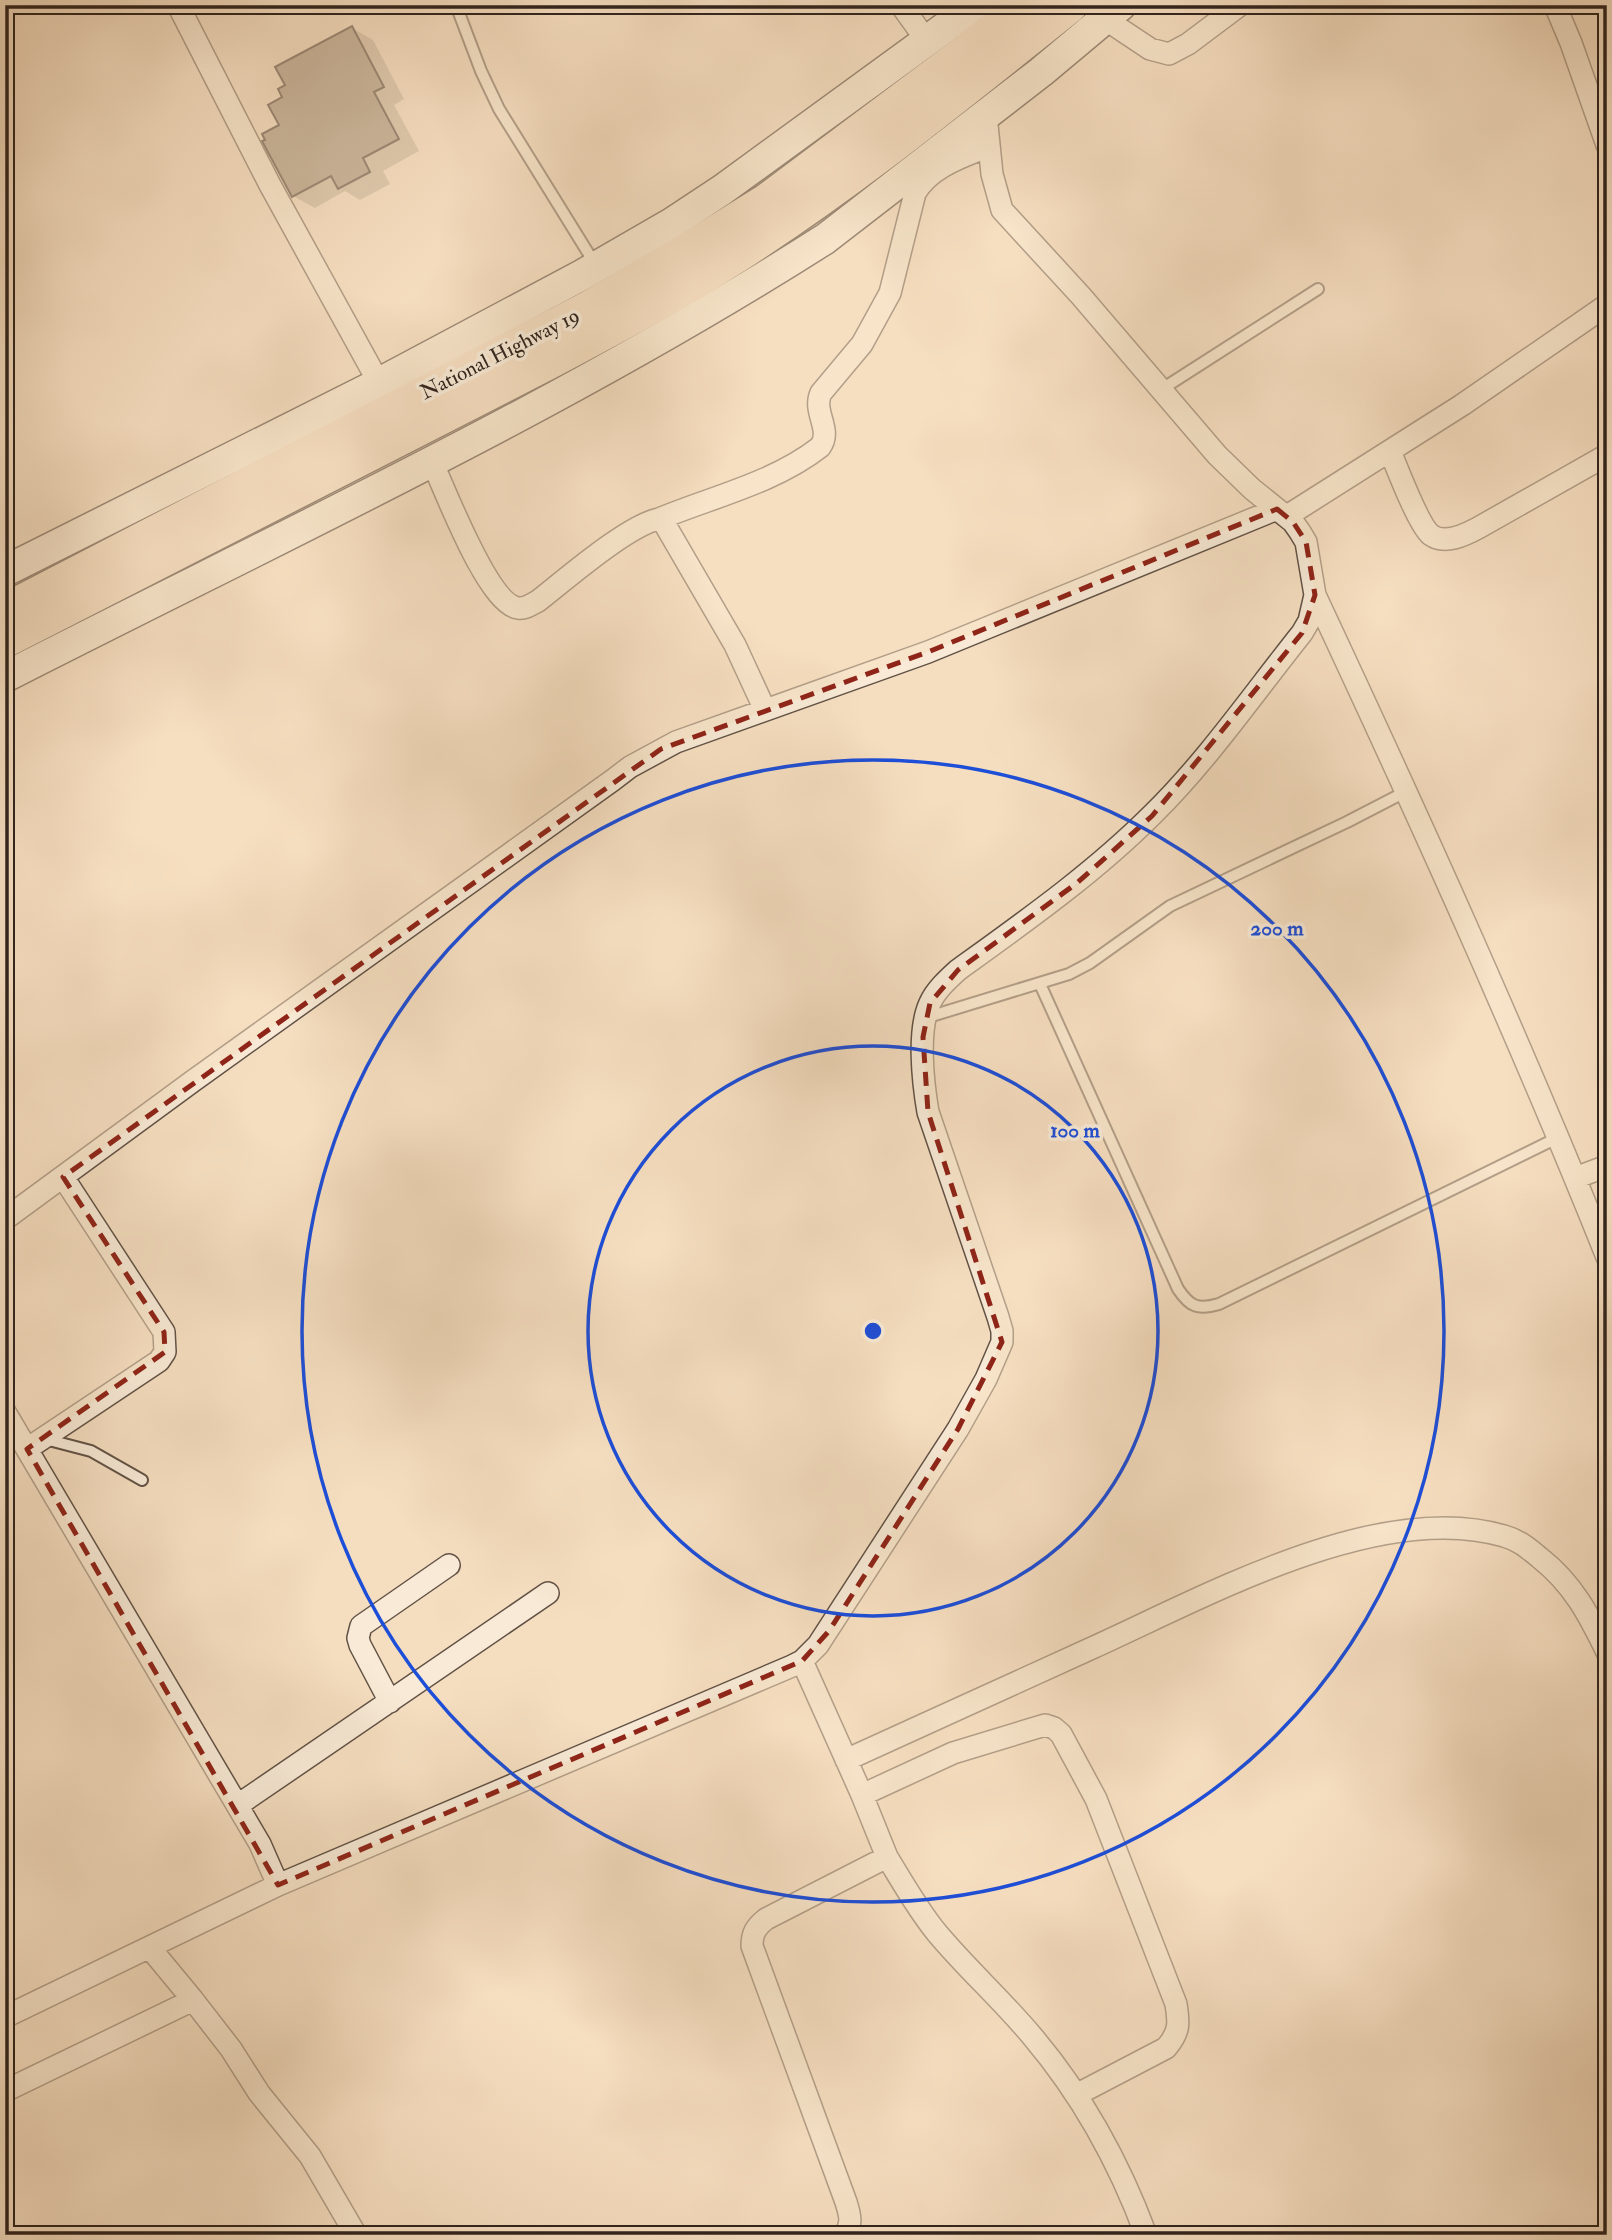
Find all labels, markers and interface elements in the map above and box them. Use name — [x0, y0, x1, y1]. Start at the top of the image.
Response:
street label: National Highway 19 — [416, 302, 584, 406]
text: 200 m — [1251, 915, 1304, 942]
text: 100 m — [1050, 1117, 1101, 1144]
centre of rings — [861, 1319, 885, 1343]

